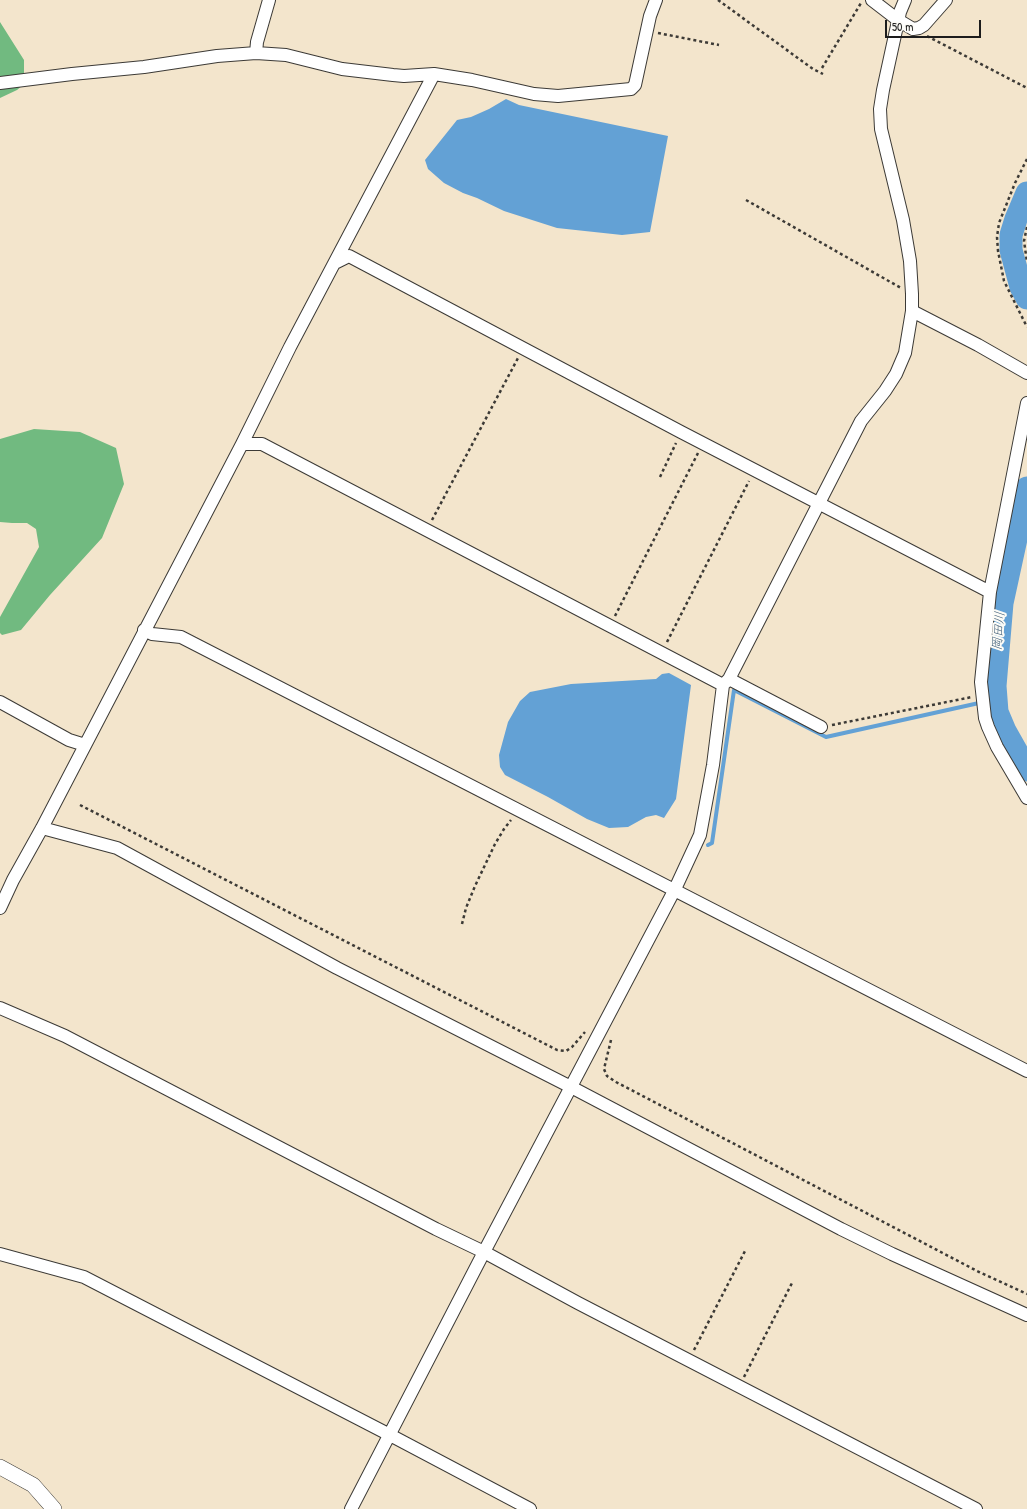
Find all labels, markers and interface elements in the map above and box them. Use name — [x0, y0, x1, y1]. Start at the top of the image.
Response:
scale bar — [887, 12, 983, 38]
text: 50 m — [892, 18, 913, 35]
water label: 岡田川 — [990, 611, 1008, 651]

